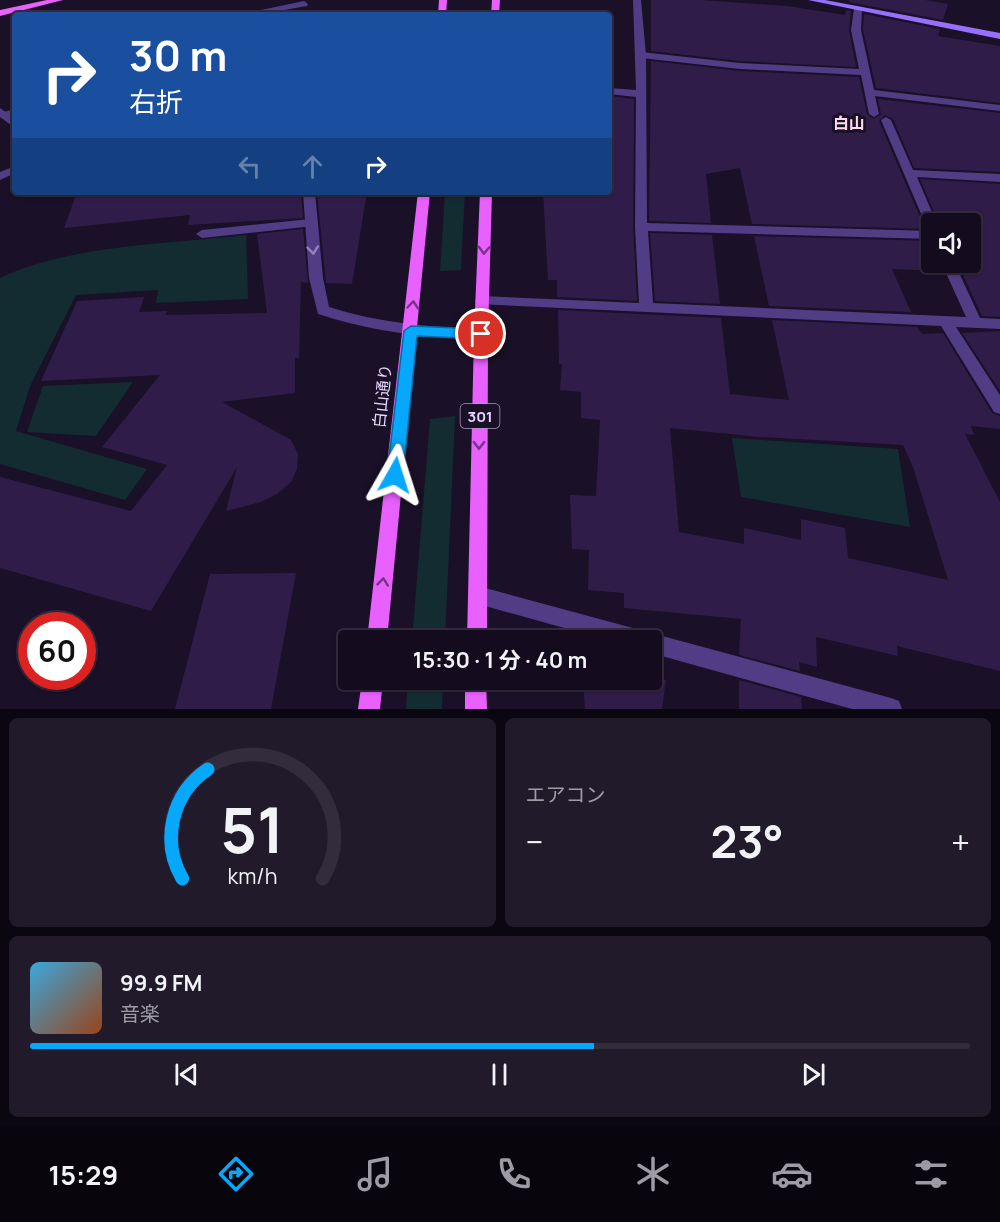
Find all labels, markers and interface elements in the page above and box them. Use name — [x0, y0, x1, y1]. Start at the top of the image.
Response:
text: 30 m — [129, 26, 227, 84]
icon: right — [30, 36, 108, 114]
text: 右折 — [129, 83, 183, 120]
district label: 白山 — [833, 112, 865, 134]
icon: left — [233, 150, 266, 183]
icon: ahead — [296, 150, 329, 183]
icon: right — [359, 150, 392, 183]
map controls — [921, 213, 981, 273]
button: sound — [921, 213, 981, 273]
one-way arrow — [306, 246, 319, 255]
one-way arrow — [477, 246, 490, 255]
one-way arrow — [406, 300, 419, 309]
pin — [455, 308, 506, 359]
icon: arrive — [464, 317, 497, 350]
street label: 白山通り — [368, 363, 396, 429]
road number: 301 — [460, 404, 500, 428]
one-way arrow — [473, 441, 485, 450]
position arrow — [363, 443, 427, 507]
one-way arrow — [376, 578, 389, 587]
speed limit sign: 60 — [18, 612, 96, 690]
text: 15:30 · 1 分 · 40 m — [413, 645, 587, 675]
text: エアコン — [526, 781, 606, 808]
text: 51 — [220, 786, 284, 872]
text: 23° — [711, 810, 784, 872]
text: − — [526, 819, 543, 864]
text: + — [951, 819, 970, 864]
text: km/h — [227, 862, 277, 891]
text: 99.9 FM — [120, 968, 202, 998]
text: 音楽 — [120, 1000, 160, 1027]
icon: previous — [170, 1058, 203, 1091]
icon: pause — [483, 1058, 516, 1091]
icon: next — [797, 1058, 830, 1091]
icon: directions — [215, 1153, 257, 1195]
icon: music — [354, 1153, 396, 1195]
icon: phone — [493, 1153, 535, 1195]
icon: climate — [632, 1153, 674, 1195]
icon: car — [771, 1153, 813, 1195]
icon: filters — [910, 1153, 952, 1195]
text: 15:29 — [48, 1156, 118, 1193]

